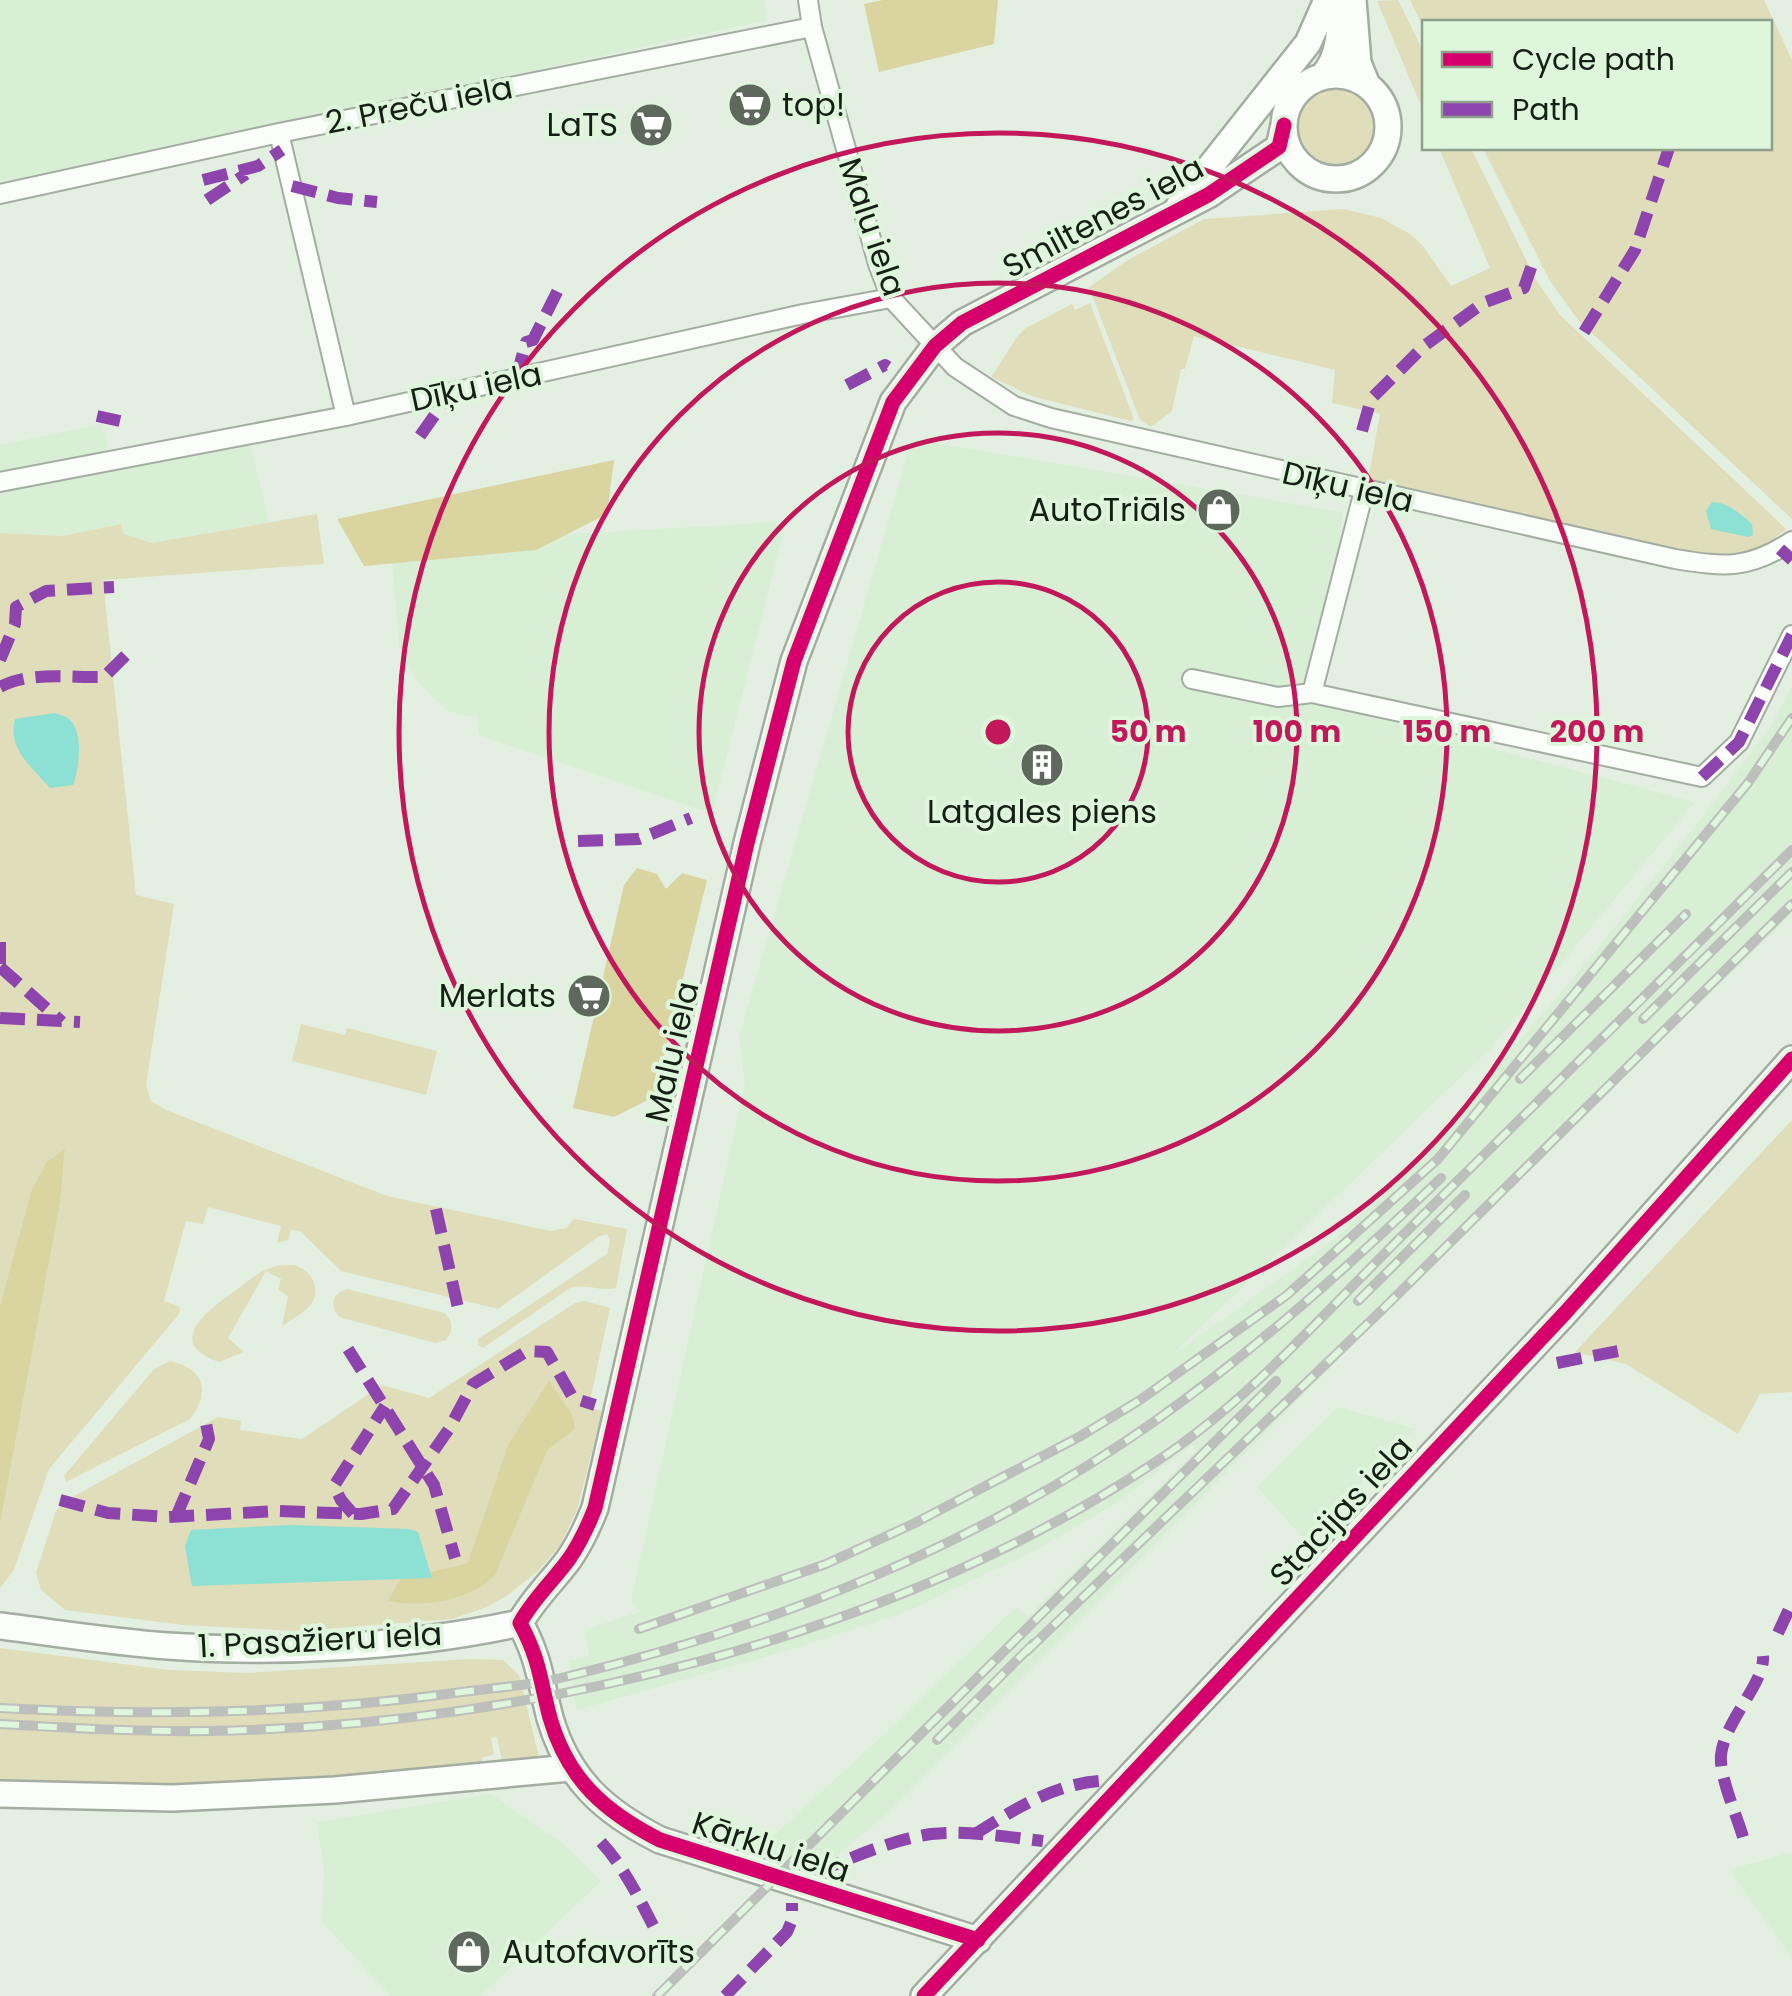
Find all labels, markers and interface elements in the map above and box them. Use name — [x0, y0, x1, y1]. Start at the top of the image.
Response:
legend — [1422, 20, 1772, 150]
text: Cycle path — [1512, 38, 1675, 81]
street label: 2. Preču iela — [322, 64, 516, 145]
supermarket icon: top! — [727, 82, 773, 128]
place label: top! — [782, 82, 845, 127]
text: Path — [1512, 88, 1580, 131]
place label: LaTS — [546, 102, 618, 147]
supermarket icon: LaTS — [628, 102, 674, 148]
street label: Smiltenes iela — [994, 145, 1211, 288]
street label: Malu iela — [828, 152, 917, 302]
street label: Dīķu iela — [406, 351, 546, 422]
street label: Dīķu iela — [1278, 450, 1418, 523]
place label: AutoTriāls — [1028, 487, 1186, 532]
shop icon: AutoTriāls — [1196, 487, 1242, 533]
text: 50 m — [1109, 710, 1187, 753]
text: 100 m — [1253, 710, 1341, 753]
text: 150 m — [1403, 710, 1491, 753]
text: 200 m — [1550, 710, 1644, 753]
centre of rings — [980, 714, 1016, 750]
building icon: Latgales piens — [1019, 742, 1065, 788]
place label: Latgales piens — [927, 789, 1157, 834]
place label: Merlats — [439, 973, 556, 1018]
supermarket icon: Merlats — [566, 973, 612, 1019]
street label: Malu iela — [633, 977, 710, 1127]
street label: Stacijas iela — [1259, 1425, 1422, 1596]
street label: 1. Pasažieru iela — [197, 1611, 443, 1668]
street label: Kārklu iela — [687, 1800, 856, 1893]
shop icon: Autofavorīts — [446, 1929, 492, 1975]
place label: Autofavorīts — [502, 1929, 695, 1974]

